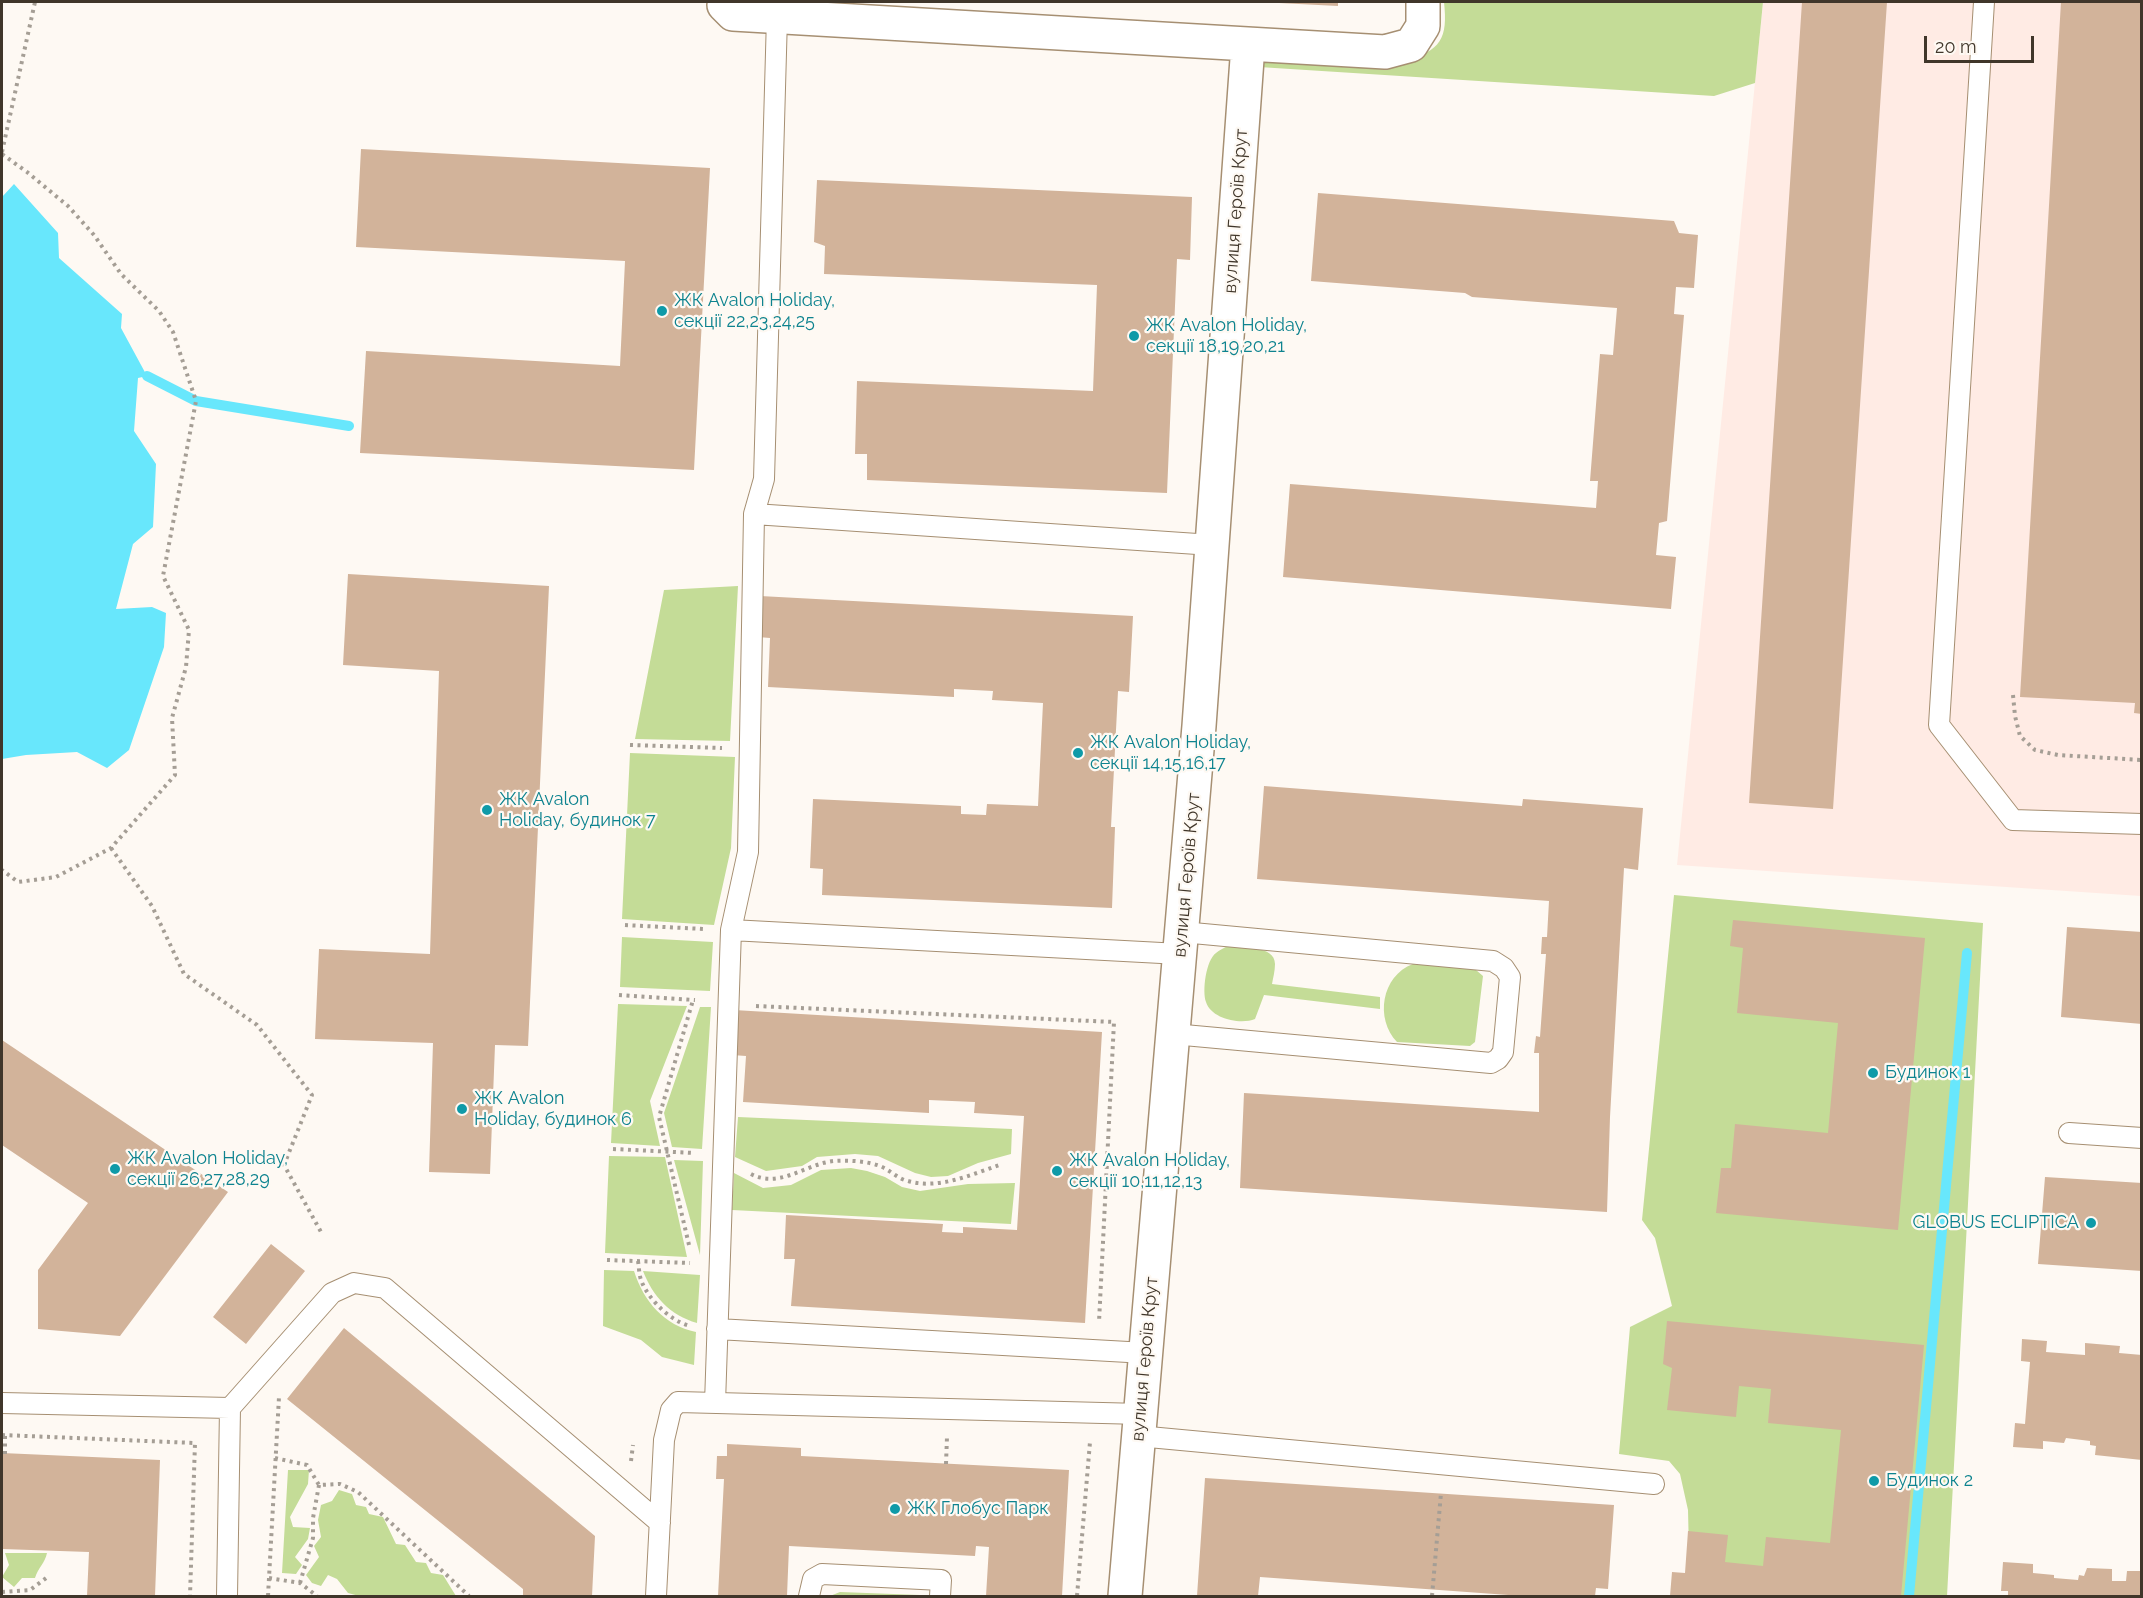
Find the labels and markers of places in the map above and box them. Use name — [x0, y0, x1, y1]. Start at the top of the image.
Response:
place label: ЖК Avalon Holiday, секції 22,23,24,25 — [674, 290, 835, 332]
marker: ЖК Avalon Holiday, секції 22,23,24,25 — [655, 304, 669, 318]
place label: ЖК Avalon Holiday, секції 18,19,20,21 — [1146, 315, 1307, 358]
marker: ЖК Avalon Holiday, секції 18,19,20,21 — [1127, 329, 1141, 343]
place label: ЖК Avalon Holiday, секції 14,15,16,17 — [1090, 732, 1251, 774]
marker: ЖК Avalon Holiday, секції 14,15,16,17 — [1071, 746, 1085, 760]
place label: ЖК Avalon Holiday, будинок 7 — [499, 789, 656, 832]
marker: ЖК Avalon Holiday, будинок 7 — [480, 803, 494, 817]
place label: Будинок 1 — [1885, 1062, 1970, 1084]
marker: Будинок 1 — [1866, 1066, 1880, 1080]
place label: ЖК Avalon Holiday, будинок 6 — [474, 1088, 632, 1130]
marker: ЖК Avalon Holiday, будинок 6 — [455, 1102, 469, 1116]
place label: ЖК Avalon Holiday, секції 26,27,28,29 — [127, 1148, 288, 1190]
place label: ЖК Avalon Holiday, секції 10,11,12,13 — [1069, 1150, 1230, 1192]
marker: ЖК Avalon Holiday, секції 26,27,28,29 — [108, 1162, 122, 1176]
marker: ЖК Avalon Holiday, секції 10,11,12,13 — [1050, 1164, 1064, 1178]
place label: GLOBUS ECLIPTICA — [1913, 1212, 2079, 1234]
marker: GLOBUS ECLIPTICA — [2084, 1216, 2098, 1230]
place label: Будинок 2 — [1886, 1470, 1973, 1492]
marker: Будинок 2 — [1867, 1474, 1881, 1488]
place label: ЖК Глобус Парк — [907, 1498, 1049, 1520]
marker: ЖК Глобус Парк — [888, 1502, 902, 1516]

